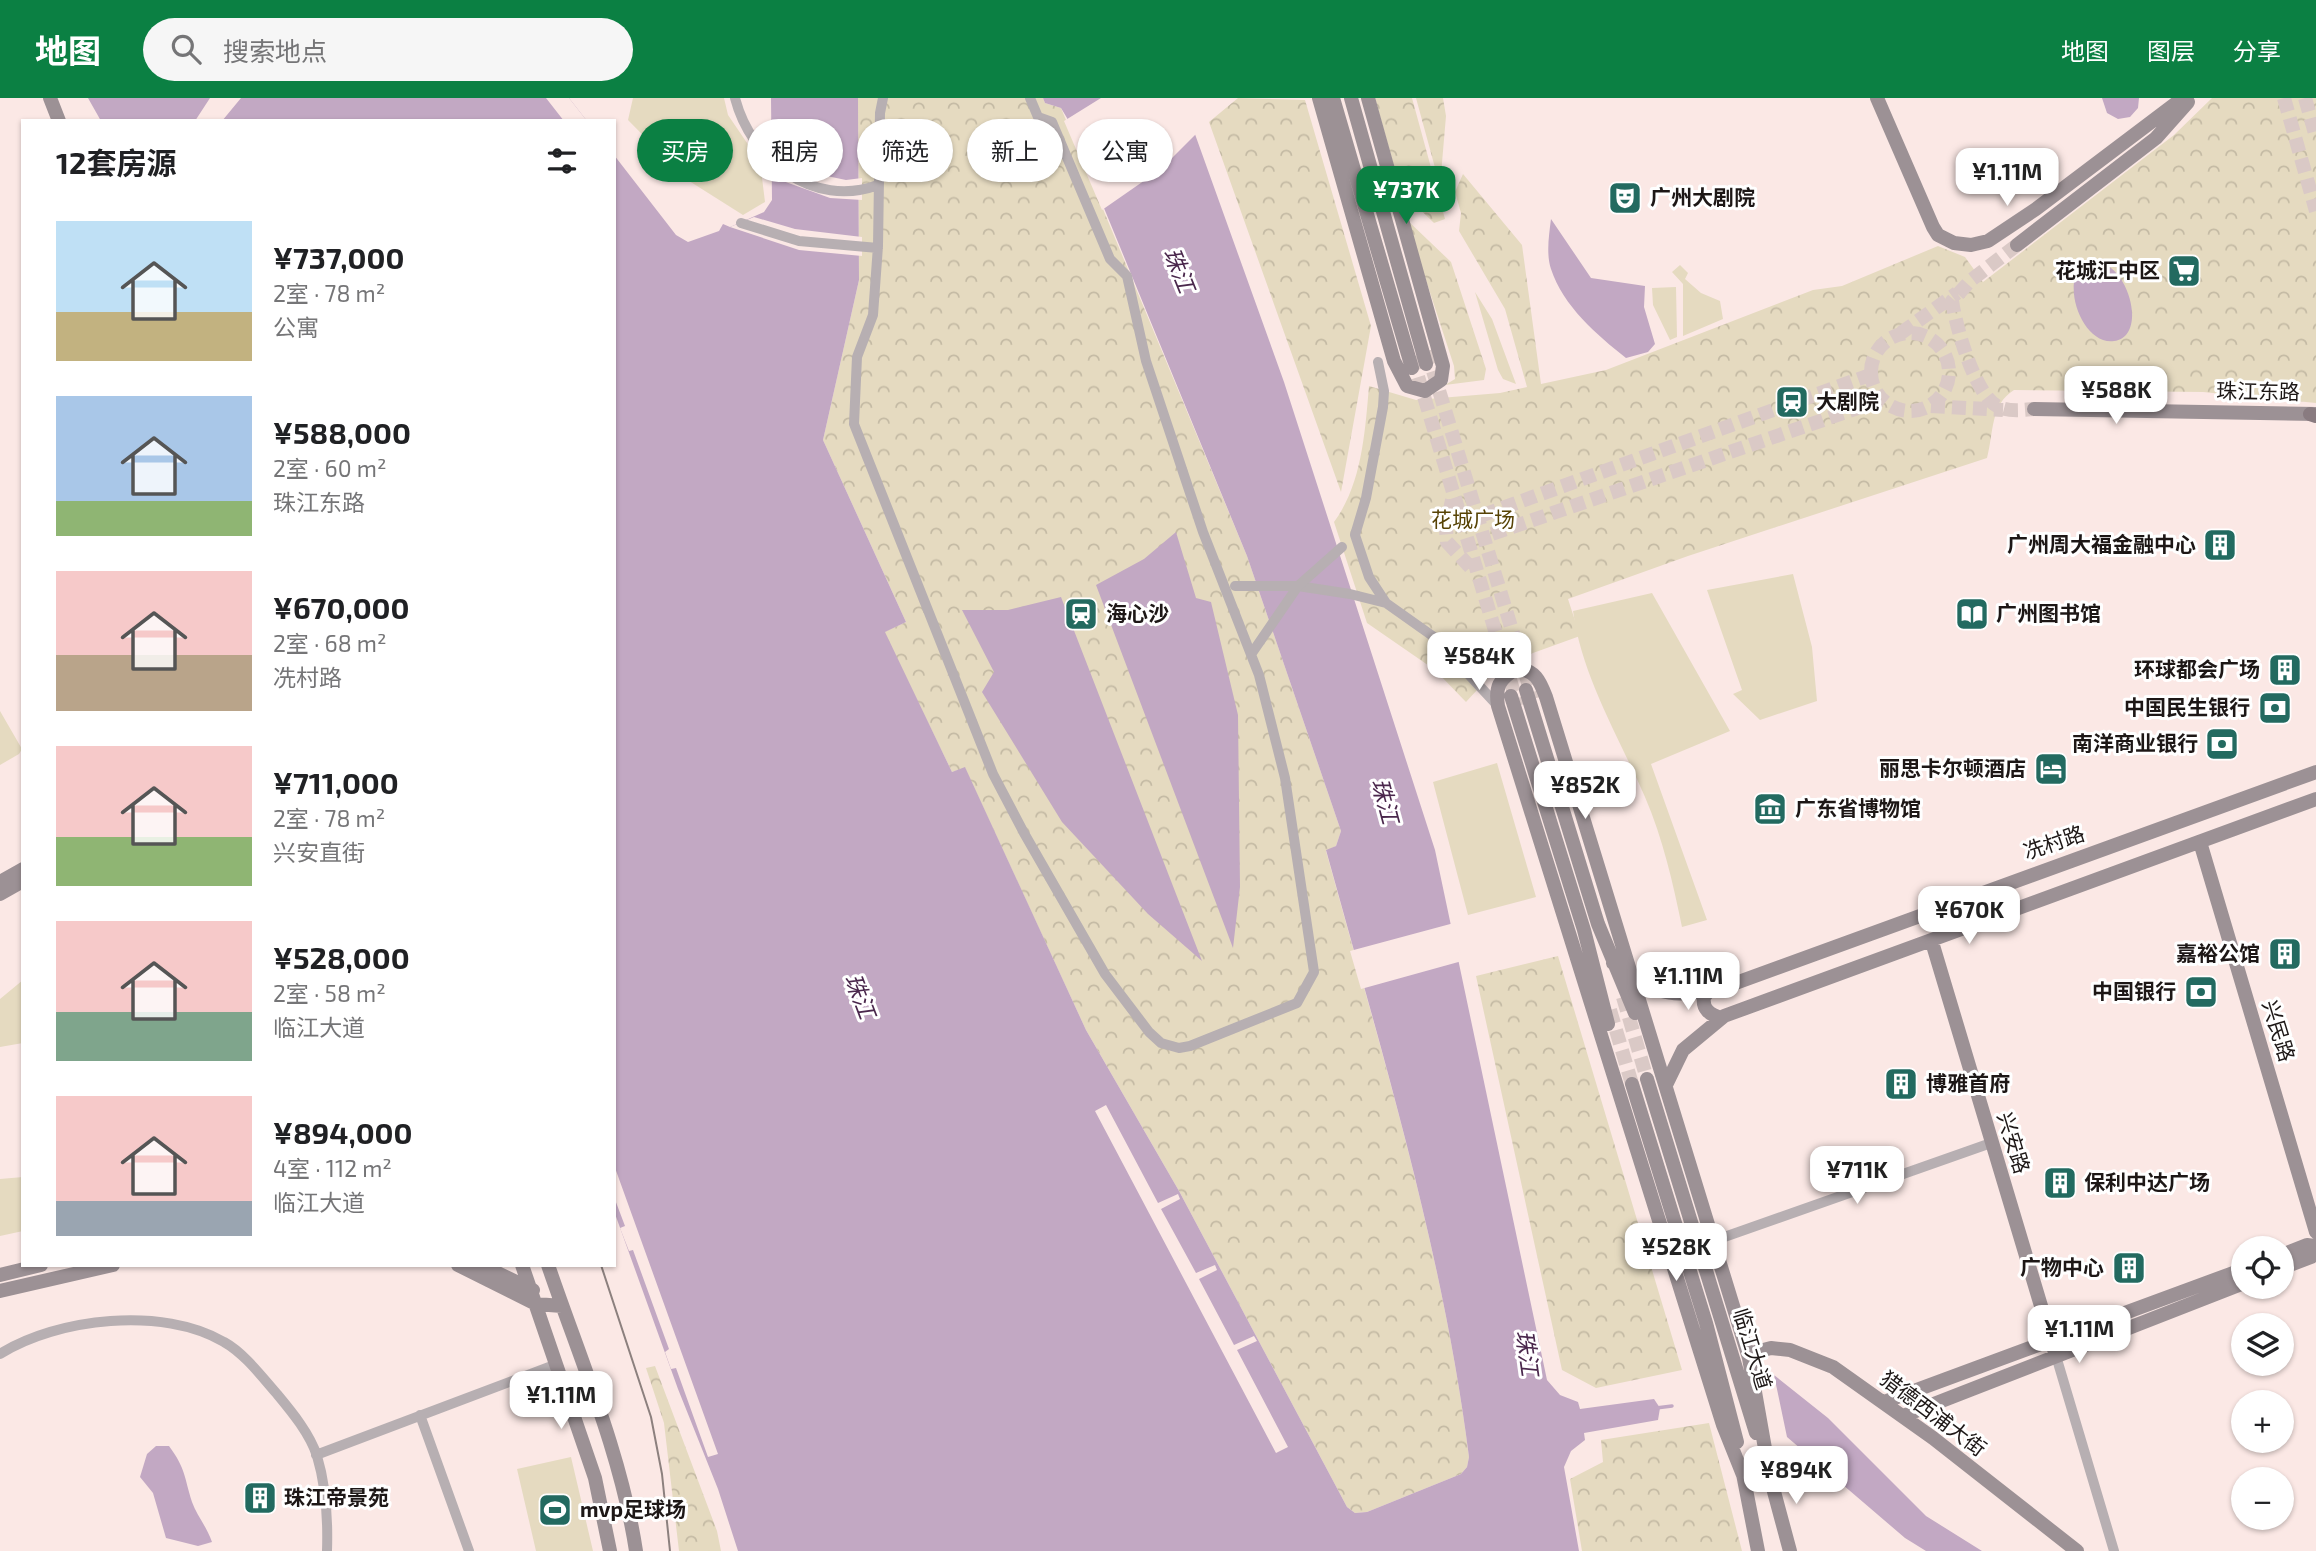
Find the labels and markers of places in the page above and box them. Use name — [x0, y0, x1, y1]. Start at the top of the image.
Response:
pin: ¥1.11M — [1950, 148, 2064, 208]
pin: ¥737K — [1357, 166, 1455, 226]
theatre icon: 广州大剧院 — [1606, 179, 1644, 217]
place label: 广州大剧院 — [1650, 184, 1755, 209]
supermarket icon: 花城汇中区 — [2165, 252, 2203, 290]
place label: 花城汇中区 — [2055, 257, 2160, 282]
pin: ¥588K — [2067, 366, 2165, 426]
station icon: 大剧院 — [1773, 383, 1811, 421]
place label: 大剧院 — [1816, 388, 1879, 413]
building icon: 广州周大福金融中心 — [2201, 526, 2239, 564]
place label: 广州周大福金融中心 — [2007, 531, 2196, 556]
station icon: 海心沙 — [1062, 595, 1100, 633]
library icon: 广州图书馆 — [1953, 595, 1991, 633]
place label: 海心沙 — [1106, 600, 1169, 625]
place label: 广州图书馆 — [1996, 600, 2101, 625]
pin: ¥584K — [1430, 632, 1528, 692]
building icon: 环球都会广场 — [2266, 651, 2304, 689]
place label: 环球都会广场 — [2134, 656, 2260, 681]
bank icon: 中国民生银行 — [2256, 689, 2294, 727]
place label: 中国民生银行 — [2124, 694, 2250, 719]
bank icon: 南洋商业银行 — [2203, 725, 2241, 763]
place label: 南洋商业银行 — [2072, 730, 2198, 755]
hotel icon: 丽思卡尔顿酒店 — [2032, 750, 2070, 788]
place label: 丽思卡尔顿酒店 — [1879, 755, 2026, 780]
pin: ¥852K — [1536, 762, 1634, 821]
museum icon: 广东省博物馆 — [1751, 790, 1789, 828]
place label: 广东省博物馆 — [1795, 795, 1921, 820]
pin: ¥670K — [1920, 886, 2018, 946]
building icon: 嘉裕公馆 — [2266, 935, 2304, 973]
place label: 嘉裕公馆 — [2176, 940, 2260, 965]
pin: ¥1.11M — [1631, 953, 1745, 1012]
bank icon: 中国银行 — [2182, 973, 2220, 1011]
place label: 中国银行 — [2092, 978, 2176, 1003]
building icon: 博雅首府 — [1882, 1065, 1920, 1103]
place label: 博雅首府 — [1926, 1070, 2010, 1095]
pin: ¥711K — [1808, 1146, 1906, 1206]
building icon: 保利中达广场 — [2041, 1164, 2079, 1202]
place label: 保利中达广场 — [2084, 1169, 2210, 1194]
pin: ¥528K — [1627, 1224, 1725, 1283]
building icon: 广物中心 — [2110, 1249, 2148, 1287]
place label: 广物中心 — [2020, 1254, 2104, 1279]
pin: ¥1.11M — [2022, 1306, 2136, 1365]
pin: ¥1.11M — [504, 1372, 618, 1431]
pin: ¥894K — [1747, 1446, 1845, 1506]
building icon: 珠江帝景苑 — [241, 1479, 279, 1517]
place label: 珠江帝景苑 — [284, 1484, 389, 1509]
sports icon: mvp足球场 — [536, 1491, 574, 1529]
place label: mvp足球场 — [580, 1496, 686, 1521]

